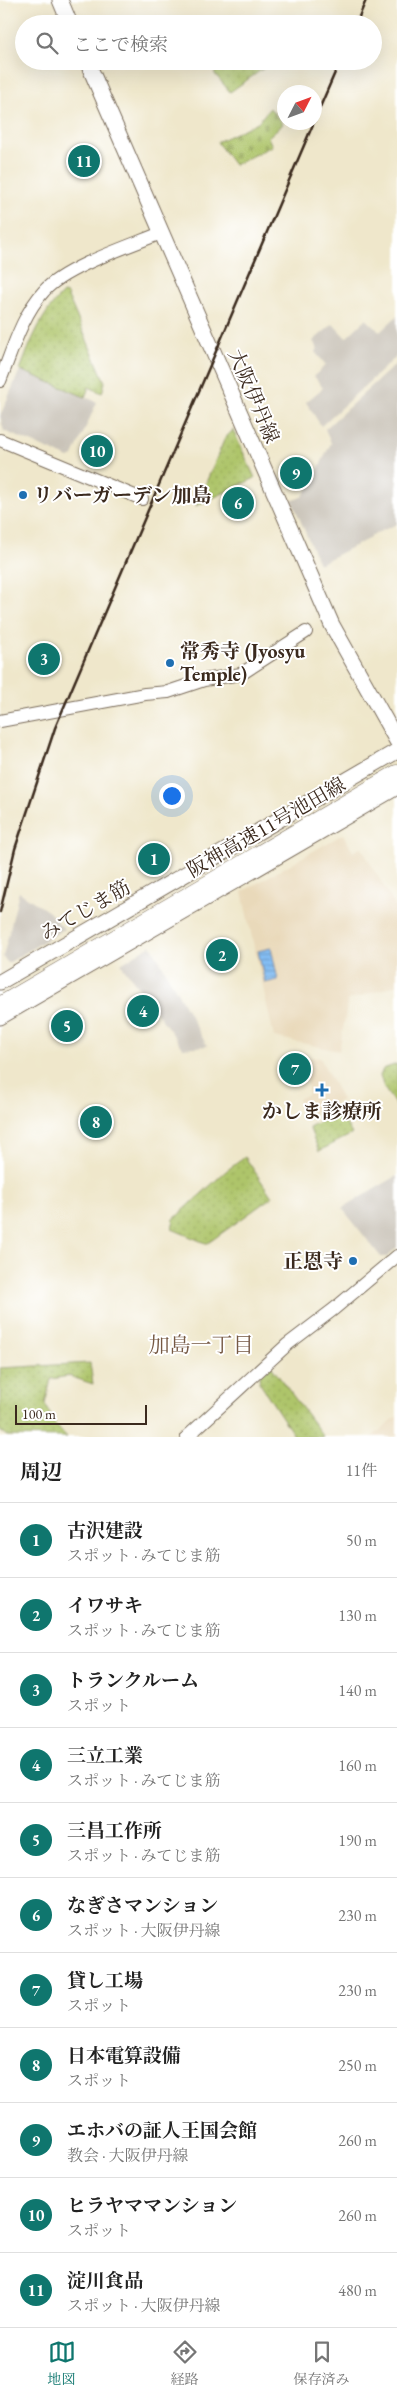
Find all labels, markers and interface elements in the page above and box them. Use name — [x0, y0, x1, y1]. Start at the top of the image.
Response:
search box — [15, 15, 382, 70]
icon: search — [33, 29, 61, 57]
text: ここで検索 — [73, 32, 168, 57]
north arrow — [277, 85, 322, 130]
pin: 11 — [68, 142, 100, 180]
street label: 大阪伊丹線 — [222, 345, 286, 447]
pin: 10 — [81, 432, 113, 470]
pin: 9 — [280, 454, 312, 492]
place label: リバーガーデン加島 — [33, 482, 212, 508]
pin: 6 — [222, 484, 254, 522]
marker: リバーガーデン加島 — [17, 489, 29, 501]
place label: 常秀寺 (Jyosyu Temple) — [180, 638, 305, 687]
pin: 3 — [28, 640, 60, 678]
marker: 常秀寺 (Jyosyu Temple) — [164, 657, 176, 669]
street label: 阪神高速11号池田線 — [182, 771, 350, 883]
your location — [159, 783, 185, 809]
pin: 1 — [138, 840, 170, 878]
street label: みてじま筋 — [35, 874, 135, 946]
pin: 2 — [206, 936, 238, 974]
pin: 4 — [127, 992, 159, 1030]
pin: 5 — [51, 1007, 83, 1045]
pin: 7 — [279, 1050, 311, 1088]
marker: かしま診療所 — [315, 1083, 329, 1097]
place label: かしま診療所 — [262, 1098, 382, 1124]
pin: 8 — [80, 1103, 112, 1141]
place label: 正恩寺 — [283, 1248, 343, 1274]
marker: 正恩寺 — [347, 1255, 359, 1267]
district label: 加島一丁目 — [149, 1331, 254, 1358]
scale bar — [15, 1402, 148, 1425]
text: 100 m — [22, 1405, 56, 1423]
text: 周辺 — [20, 1458, 62, 1485]
text: 11件 — [346, 1460, 377, 1481]
text: 古沢建設 — [67, 1518, 143, 1543]
text: 1 — [32, 1530, 40, 1551]
text: 50 m — [346, 1530, 377, 1551]
text: スポット · みてじま筋 — [67, 1545, 221, 1566]
text: イワサキ — [67, 1593, 143, 1618]
text: 2 — [32, 1605, 40, 1626]
text: 130 m — [338, 1605, 377, 1626]
text: スポット · みてじま筋 — [67, 1620, 221, 1641]
text: トランクルーム — [67, 1668, 199, 1693]
text: 3 — [32, 1680, 40, 1701]
text: 140 m — [338, 1680, 377, 1701]
text: スポット — [67, 1695, 131, 1716]
text: 三立工業 — [67, 1743, 143, 1768]
text: 4 — [32, 1755, 40, 1776]
text: 160 m — [338, 1755, 377, 1776]
text: スポット · みてじま筋 — [67, 1770, 221, 1791]
text: 三昌工作所 — [67, 1818, 162, 1843]
text: 5 — [32, 1830, 40, 1851]
text: 190 m — [338, 1830, 377, 1851]
text: スポット · みてじま筋 — [67, 1845, 221, 1866]
text: なぎさマンション — [67, 1893, 218, 1918]
text: 6 — [32, 1905, 40, 1926]
text: 230 m — [338, 1905, 377, 1926]
text: スポット · 大阪伊丹線 — [67, 1920, 221, 1941]
text: 貸し工場 — [67, 1968, 143, 1993]
text: 7 — [32, 1980, 40, 2001]
text: 230 m — [338, 1980, 377, 2001]
text: スポット — [67, 1995, 131, 2016]
text: 日本電算設備 — [67, 2043, 181, 2068]
text: 8 — [32, 2055, 40, 2076]
text: 250 m — [338, 2055, 377, 2076]
text: スポット — [67, 2070, 131, 2091]
text: エホバの証人王国会館 — [67, 2118, 257, 2143]
text: 9 — [32, 2130, 40, 2151]
text: 260 m — [338, 2130, 377, 2151]
text: 教会 · 大阪伊丹線 — [67, 2145, 189, 2166]
text: ヒラヤママンション — [67, 2193, 237, 2218]
text: 10 — [28, 2205, 44, 2226]
text: 260 m — [338, 2205, 377, 2226]
text: スポット — [67, 2220, 131, 2241]
text: 淀川食品 — [67, 2268, 143, 2293]
text: 11 — [28, 2280, 44, 2301]
text: 480 m — [338, 2280, 377, 2301]
text: スポット · 大阪伊丹線 — [67, 2295, 221, 2316]
tab: 地図 — [48, 2338, 76, 2388]
tab: 経路 — [171, 2338, 199, 2388]
tab: 保存済み — [294, 2338, 350, 2388]

